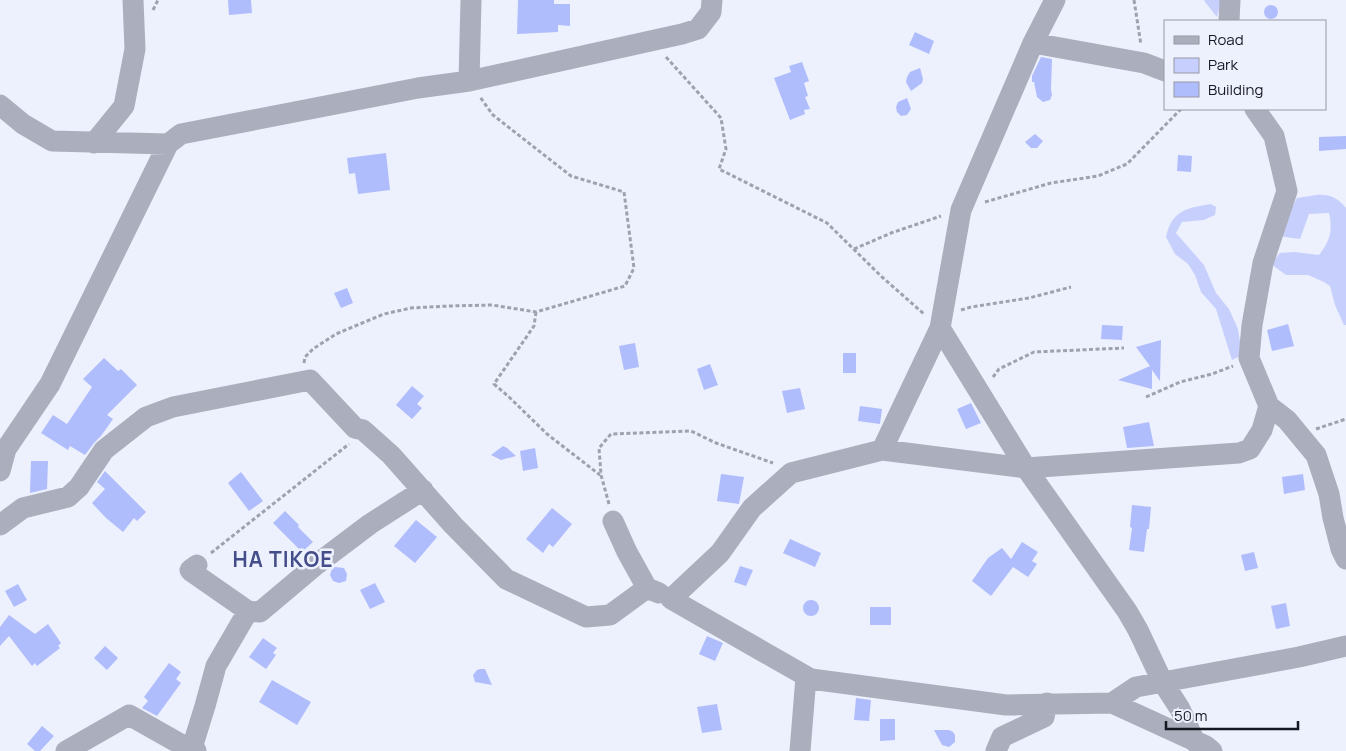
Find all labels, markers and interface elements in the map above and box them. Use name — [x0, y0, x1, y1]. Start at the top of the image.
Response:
legend — [1164, 20, 1326, 110]
text: Road — [1208, 29, 1244, 50]
text: Park — [1208, 54, 1238, 75]
text: Building — [1208, 79, 1263, 100]
district label: HA TIKOE — [233, 545, 333, 573]
scale bar — [1166, 698, 1298, 730]
text: 50 m — [1174, 705, 1208, 726]

